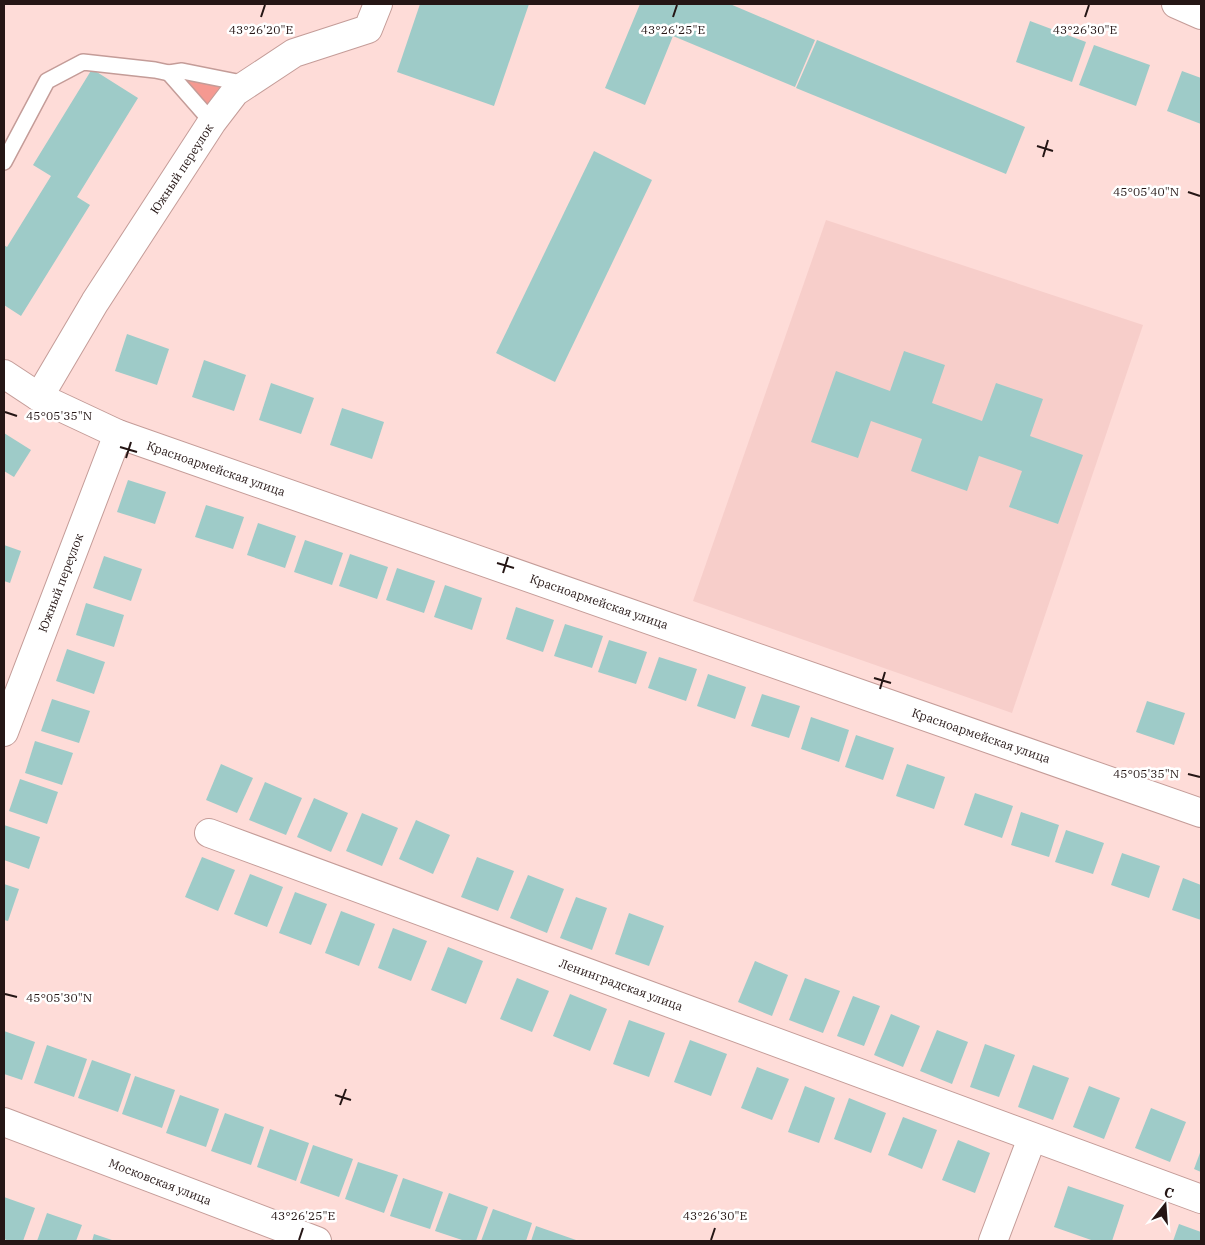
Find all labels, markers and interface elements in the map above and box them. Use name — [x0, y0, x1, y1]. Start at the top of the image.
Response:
text: 43°26'20"E — [229, 22, 293, 37]
text: 43°26'25"E — [641, 22, 705, 37]
text: 43°26'30"E — [1053, 22, 1117, 37]
street label: Южный переулок — [147, 121, 216, 217]
text: 45°05'40"N — [1113, 184, 1179, 199]
text: 45°05'35"N — [26, 408, 92, 423]
street label: Красноармейская улица — [145, 438, 288, 499]
street label: Южный переулок — [35, 531, 86, 634]
street label: Красноармейская улица — [528, 571, 671, 632]
street label: Красноармейская улица — [910, 705, 1053, 766]
text: 45°05'35"N — [1113, 766, 1179, 781]
street label: Ленинградская улица — [557, 955, 685, 1014]
text: 45°05'30"N — [26, 990, 92, 1005]
street label: Московская улица — [107, 1155, 214, 1208]
north arrow — [1140, 1180, 1190, 1230]
text: С — [1162, 1183, 1176, 1203]
text: 43°26'25"E — [271, 1208, 335, 1223]
text: 43°26'30"E — [683, 1208, 747, 1223]

